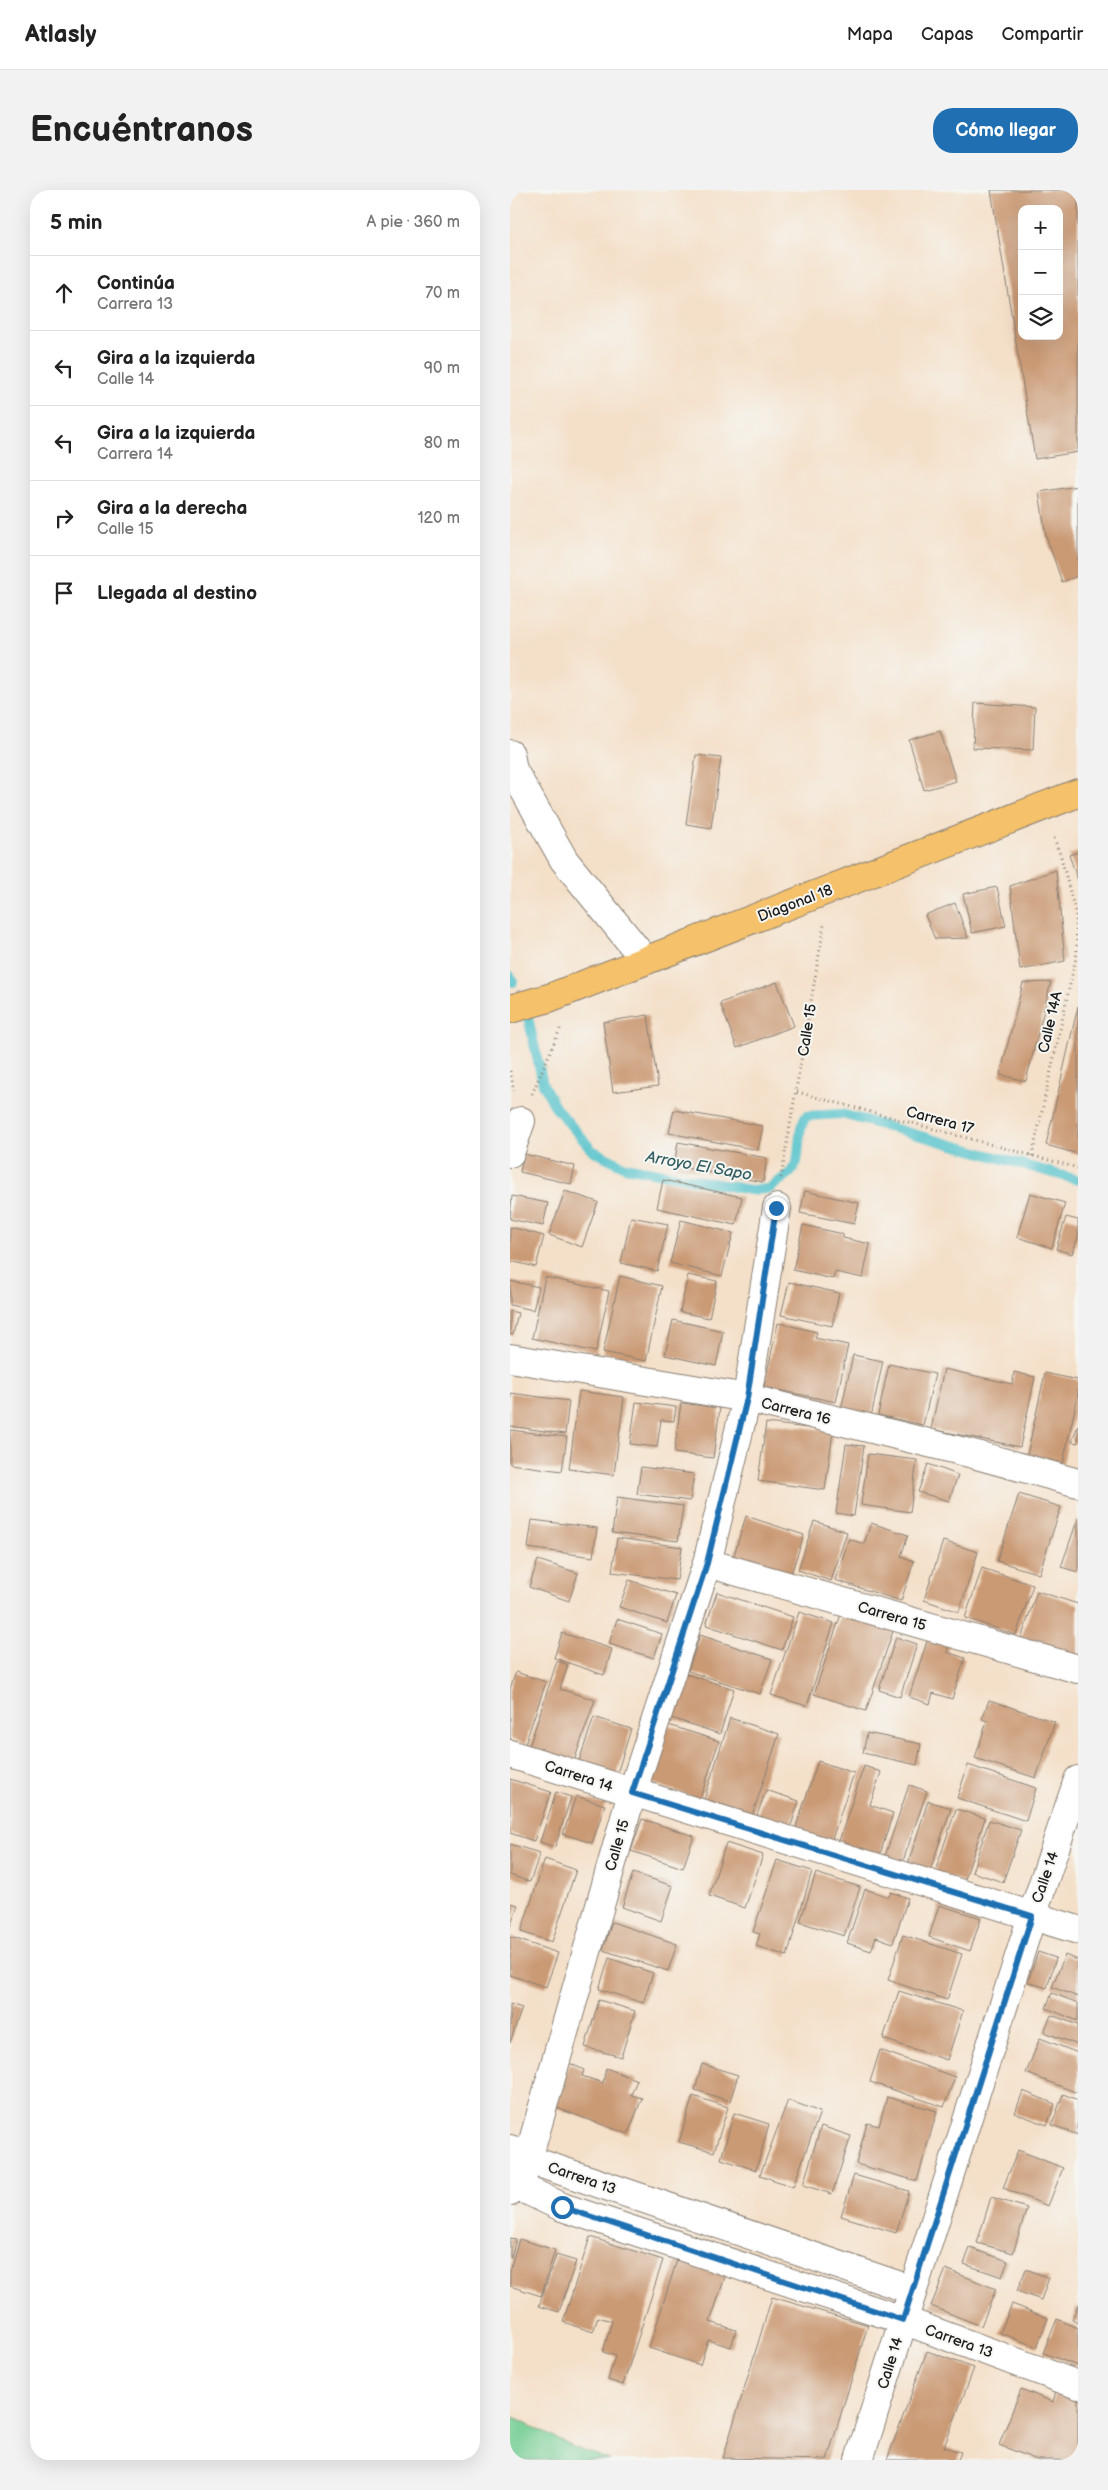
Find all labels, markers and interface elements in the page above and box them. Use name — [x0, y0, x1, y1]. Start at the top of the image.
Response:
text: Atlasly — [25, 20, 96, 49]
text: Mapa — [847, 24, 893, 45]
text: Capas — [921, 24, 974, 45]
text: Compartir — [1002, 24, 1083, 45]
button: Cómo llegar — [933, 108, 1078, 153]
text: Encuéntranos — [30, 109, 253, 152]
map controls — [1018, 205, 1063, 340]
button: + — [1018, 205, 1063, 250]
text: 5 min — [50, 210, 103, 235]
text: A pie · 360 m — [366, 213, 460, 232]
button: − — [1018, 250, 1063, 295]
text: Continúa — [97, 272, 175, 295]
icon: ahead — [50, 279, 78, 307]
text: 70 m — [425, 284, 460, 303]
text: Carrera 13 — [97, 295, 173, 314]
button: layers — [1018, 295, 1063, 340]
text: Gira a la izquierda — [97, 347, 255, 370]
icon: left — [50, 354, 78, 382]
text: 90 m — [424, 359, 460, 378]
text: Calle 14 — [97, 370, 154, 389]
text: Gira a la izquierda — [97, 422, 255, 445]
icon: left — [50, 429, 78, 457]
text: 80 m — [424, 434, 460, 453]
text: Carrera 14 — [97, 445, 173, 464]
text: Gira a la derecha — [97, 497, 247, 520]
icon: right — [50, 504, 78, 532]
text: 120 m — [417, 509, 460, 528]
text: Calle 15 — [97, 520, 154, 539]
icon: arrive — [50, 579, 78, 607]
text: Llegada al destino — [97, 582, 257, 605]
street label: Diagonal 18 — [755, 880, 836, 926]
street label: Calle 14A — [1034, 989, 1067, 1055]
street label: Calle 15 — [794, 1002, 821, 1058]
street label: Carrera 17 — [904, 1102, 976, 1139]
water label: Arroyo El Sapo — [643, 1148, 753, 1185]
route end — [765, 1197, 788, 1220]
street label: Carrera 16 — [759, 1394, 833, 1429]
street label: Carrera 15 — [855, 1598, 928, 1635]
street label: Carrera 14 — [542, 1756, 616, 1797]
street label: Calle 15 — [601, 1817, 634, 1873]
street label: Calle 14 — [1028, 1849, 1063, 1906]
street label: Carrera 13 — [545, 2158, 619, 2199]
route start — [551, 2196, 574, 2219]
street label: Carrera 13 — [922, 2320, 996, 2363]
street label: Calle 14 — [874, 2335, 907, 2392]

